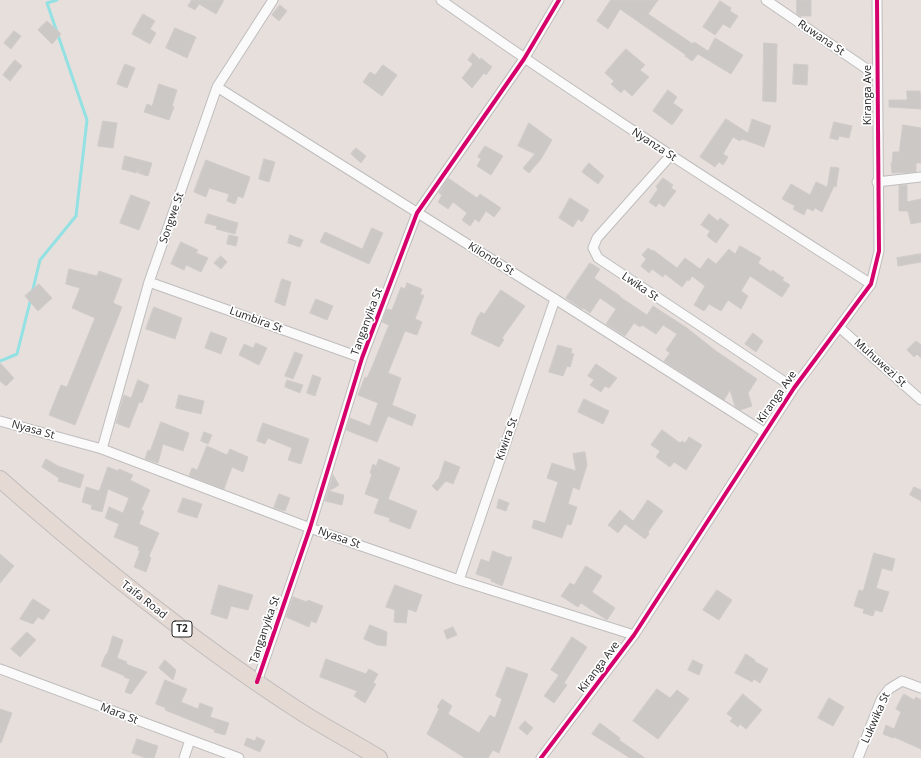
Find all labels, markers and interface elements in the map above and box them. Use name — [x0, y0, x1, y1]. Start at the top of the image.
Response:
street label: Ruwana St — [795, 17, 847, 59]
street label: Kiranga Ave — [861, 65, 875, 125]
street label: Nyanza St — [629, 126, 679, 164]
street label: Songwe St — [157, 191, 187, 245]
street label: Kilondo St — [466, 240, 516, 278]
street label: Lwika St — [619, 270, 661, 304]
street label: Tanganyika St — [349, 287, 385, 357]
street label: Lumbira St — [228, 304, 284, 336]
street label: Muhuwezi St — [851, 336, 909, 390]
street label: Kiranga Ave — [754, 368, 800, 426]
street label: Kiwira St — [494, 416, 520, 462]
street label: Nyasa St — [10, 418, 56, 442]
street label: Nyasa St — [316, 525, 362, 551]
street label: Taifa Road — [119, 578, 169, 622]
street label: Tanganyika St — [247, 594, 283, 666]
road number: T2 — [172, 621, 192, 637]
street label: Kiranga Ave — [576, 639, 622, 695]
street label: Lukwika St — [859, 691, 893, 745]
street label: Mara St — [98, 701, 140, 727]

